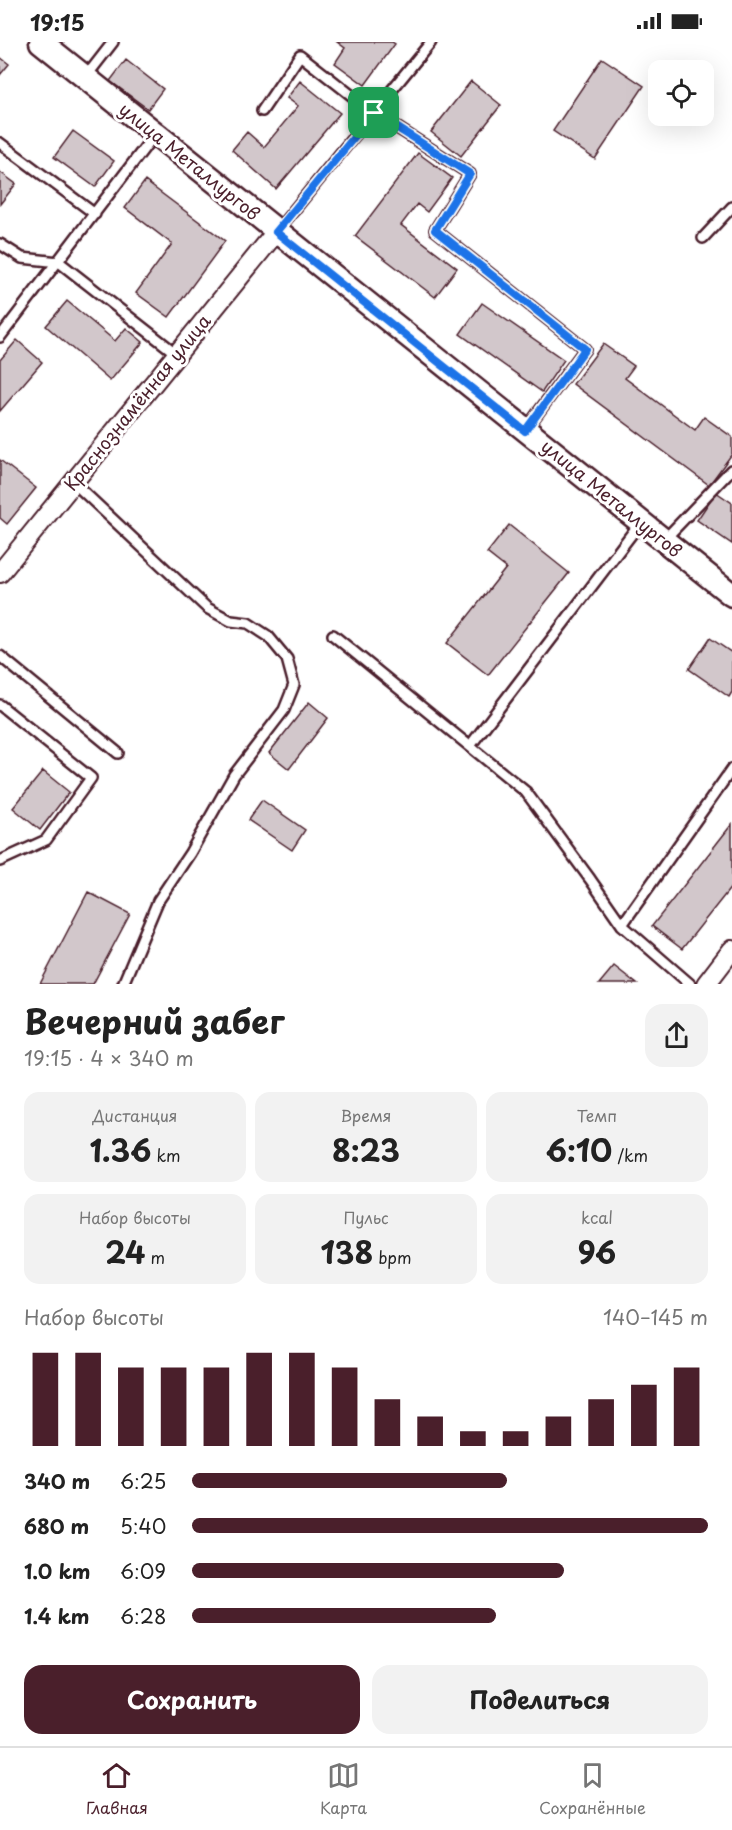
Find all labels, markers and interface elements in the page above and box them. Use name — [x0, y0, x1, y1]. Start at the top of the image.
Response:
text: 19:15 — [30, 5, 85, 38]
map controls — [648, 60, 714, 126]
button: locate — [648, 60, 714, 126]
pin — [348, 87, 399, 138]
street label: улица Металлургов — [114, 95, 266, 226]
icon: arrive — [357, 96, 390, 129]
street label: Краснознамённая улица — [57, 307, 217, 496]
street label: улица Металлургов — [536, 432, 688, 563]
text: Вечерний забег — [24, 995, 284, 1045]
button: share — [645, 1004, 708, 1067]
text: 19:15 · 4 × 340 m — [24, 1043, 194, 1073]
text: Дистанция — [93, 1103, 177, 1127]
text: Время — [340, 1103, 392, 1127]
text: Темп — [577, 1103, 617, 1127]
text: 1.36 — [89, 1127, 151, 1172]
text: 8:23 — [332, 1127, 400, 1172]
text: 6:10 — [546, 1127, 612, 1172]
text: km — [151, 1143, 181, 1167]
text: /km — [612, 1143, 648, 1167]
text: Набор высоты — [79, 1205, 191, 1229]
text: Пульс — [343, 1205, 389, 1229]
text: kcal — [581, 1205, 613, 1229]
text: 24 — [105, 1229, 145, 1274]
text: 138 — [320, 1229, 373, 1274]
text: 96 — [578, 1229, 616, 1274]
text: m — [145, 1245, 165, 1269]
text: bpm — [373, 1245, 412, 1269]
text: Набор высоты — [24, 1302, 164, 1332]
text: 140–145 m — [603, 1302, 708, 1332]
text: 340 m — [24, 1466, 90, 1496]
text: 6:25 — [120, 1466, 166, 1496]
text: 680 m — [24, 1511, 89, 1541]
text: 5:40 — [120, 1511, 166, 1541]
text: 1.0 km — [24, 1556, 91, 1586]
text: 6:09 — [120, 1556, 166, 1586]
text: 1.4 km — [24, 1601, 90, 1631]
text: 6:28 — [120, 1601, 166, 1631]
button: Сохранить — [24, 1665, 360, 1734]
button: Поделиться — [372, 1665, 708, 1734]
tab: Главная — [86, 1759, 148, 1819]
tab: Карта — [320, 1759, 367, 1819]
tab: Сохранённые — [539, 1759, 646, 1819]

